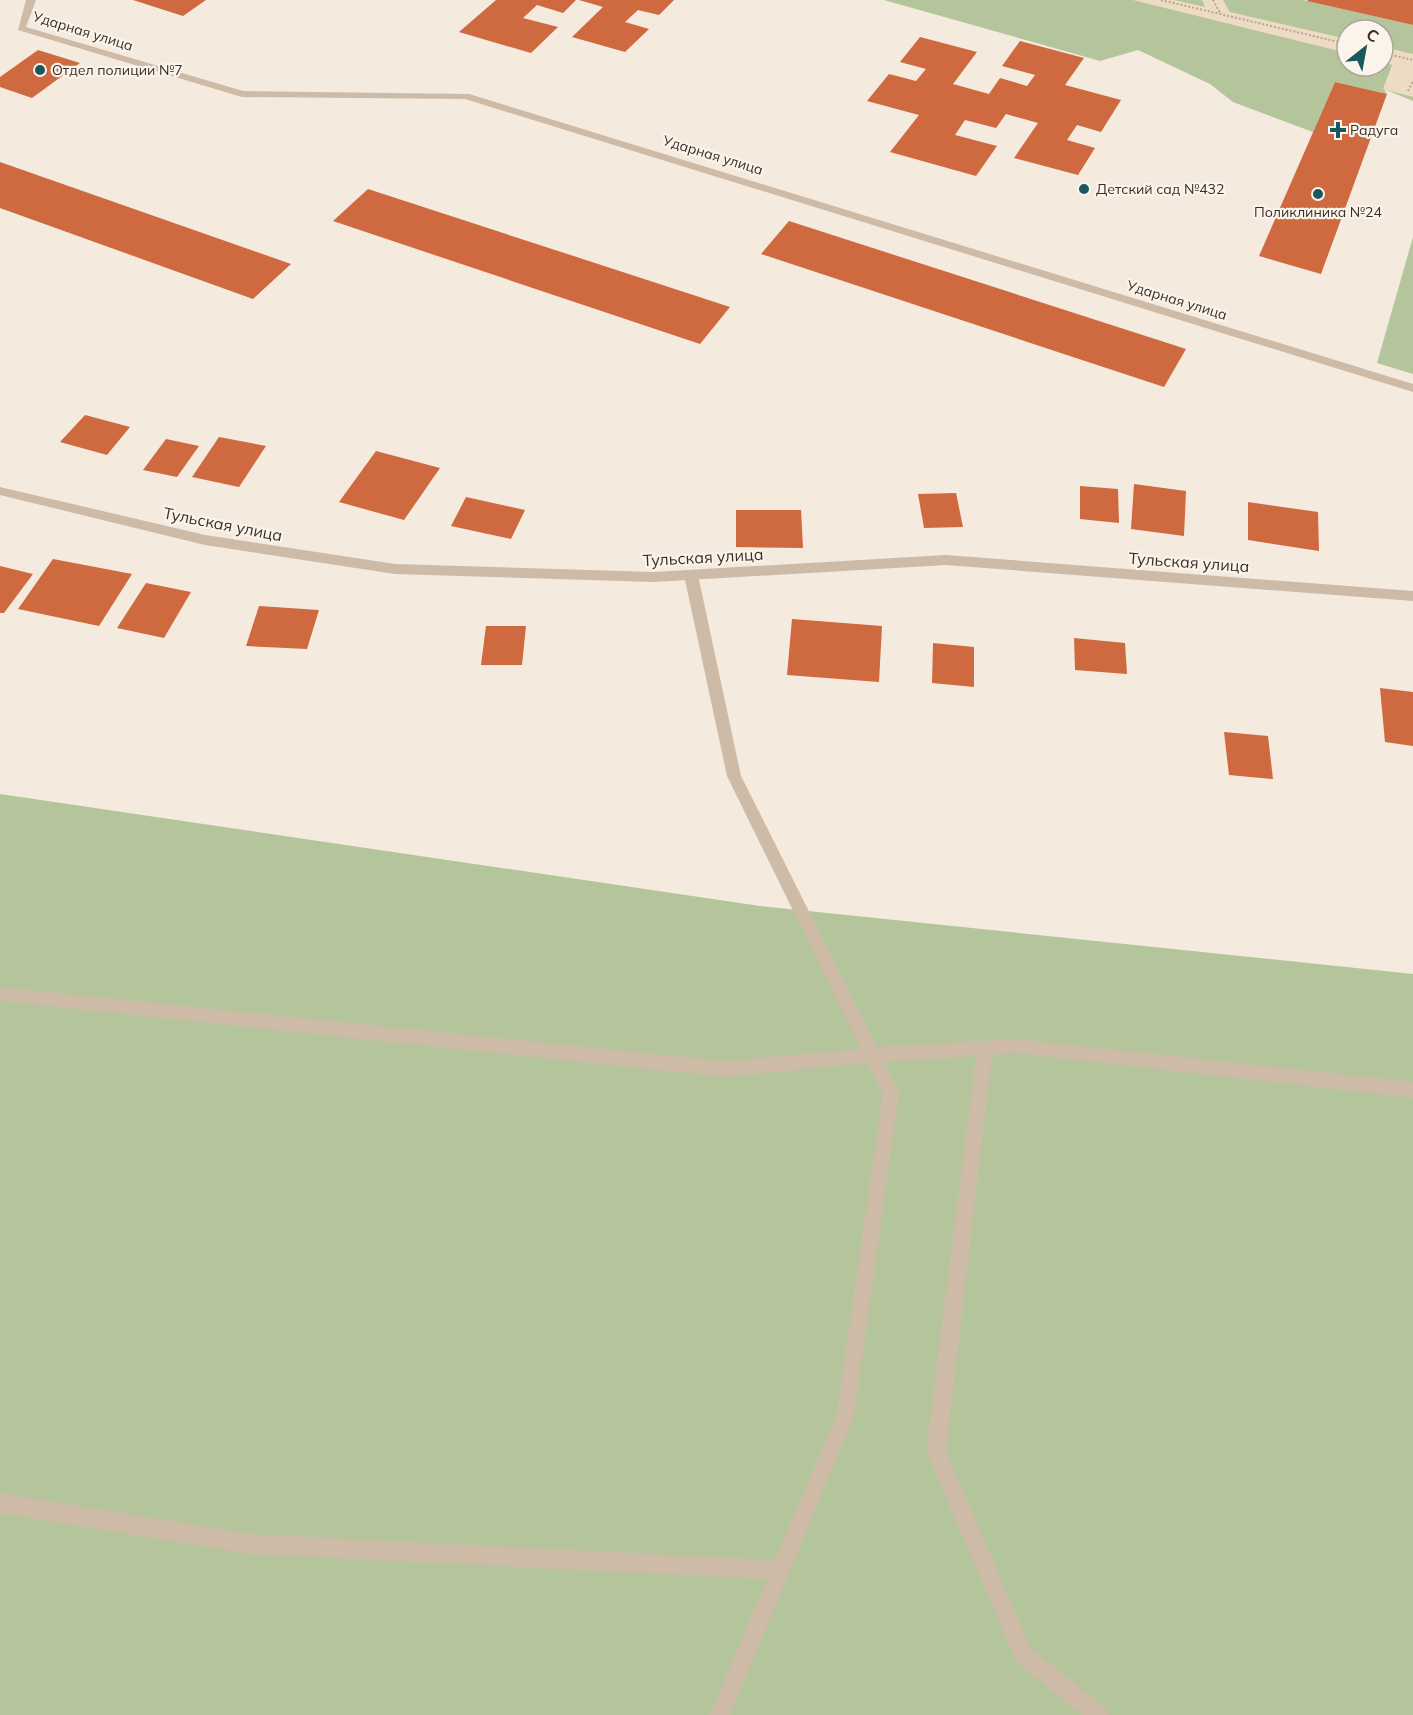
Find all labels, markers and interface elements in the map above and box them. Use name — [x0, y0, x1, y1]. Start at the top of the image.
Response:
street label: Ударная улица — [30, 7, 135, 55]
north arrow — [1335, 18, 1395, 78]
text: С — [1363, 24, 1383, 47]
place label: Отдел полиции №7 — [52, 61, 183, 79]
marker: Отдел полиции №7 — [33, 63, 47, 77]
place label: Радуга — [1350, 121, 1398, 139]
marker: Радуга — [1331, 123, 1345, 137]
street label: Ударная улица — [660, 131, 765, 179]
place label: Детский сад №432 — [1096, 180, 1224, 198]
marker: Детский сад №432 — [1077, 182, 1091, 196]
marker: Поликлиника №24 — [1311, 187, 1325, 201]
place label: Поликлиника №24 — [1254, 203, 1382, 221]
street label: Ударная улица — [1124, 276, 1229, 324]
street label: Тульская улица — [162, 503, 284, 545]
street label: Тульская улица — [642, 544, 764, 570]
street label: Тульская улица — [1128, 548, 1250, 576]

